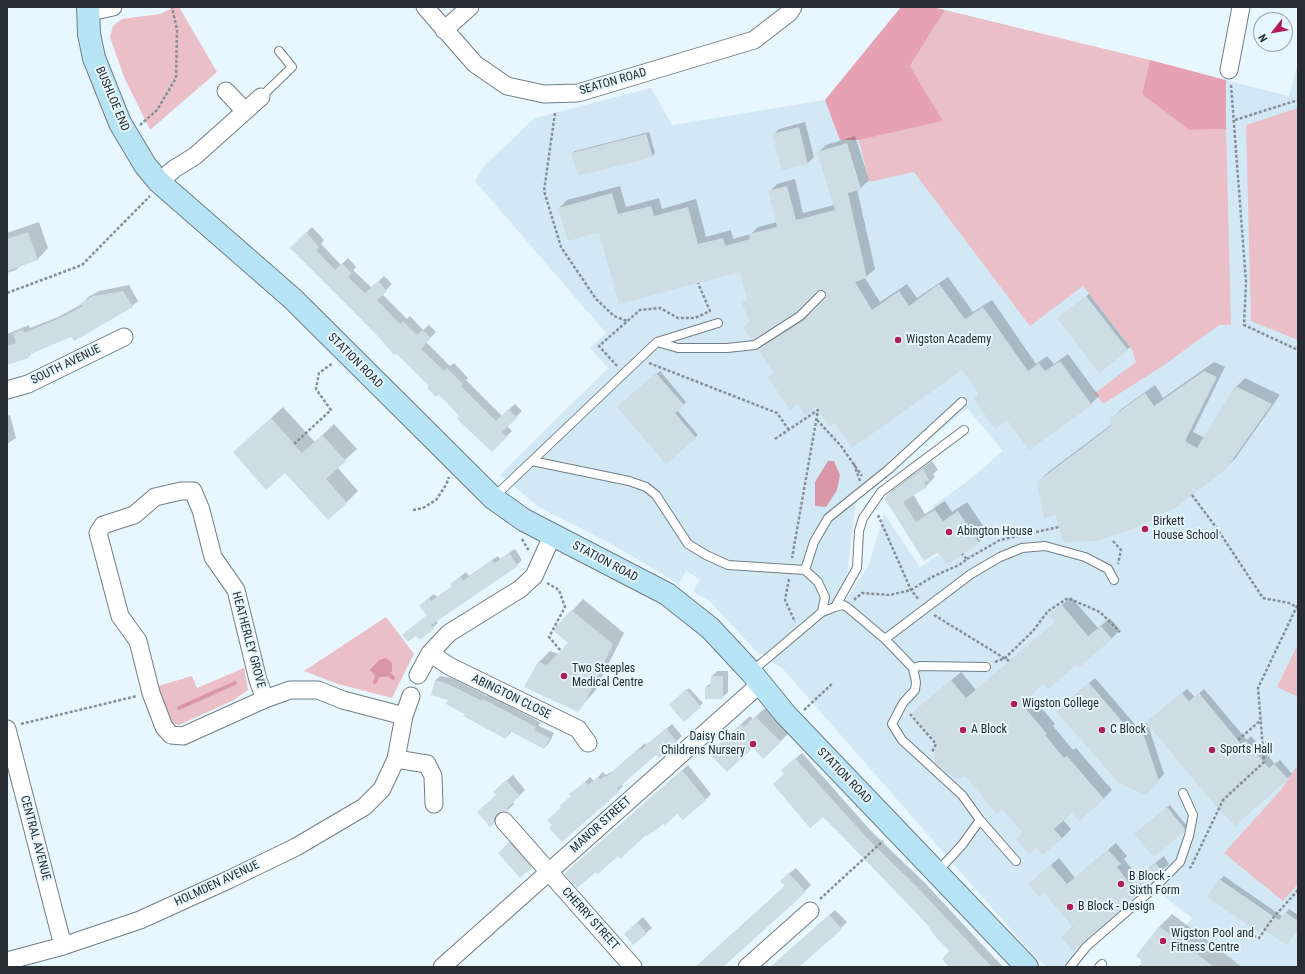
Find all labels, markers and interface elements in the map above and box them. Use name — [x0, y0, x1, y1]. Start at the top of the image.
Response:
north arrow — [1253, 12, 1293, 52]
text: N — [1256, 32, 1270, 44]
street label: BUSHLOE END — [92, 65, 132, 133]
street label: SEATON ROAD — [578, 66, 648, 98]
street label: STATION ROAD — [324, 330, 386, 392]
place label: Wigston Academy — [906, 333, 991, 347]
marker: Wigston Academy — [893, 335, 903, 345]
street label: SOUTH AVENUE — [29, 342, 103, 388]
place label: Birkett House School — [1153, 515, 1218, 543]
marker: Birkett House School — [1140, 524, 1150, 534]
place label: Abington House — [957, 525, 1033, 539]
marker: Abington House — [944, 527, 954, 537]
street label: STATION ROAD — [570, 539, 640, 585]
street label: HEATHERLEY GROVE — [228, 590, 268, 690]
place label: Two Steeples Medical Centre — [572, 662, 643, 690]
marker: Two Steeples Medical Centre — [559, 671, 569, 681]
street label: ABINGTON CLOSE — [469, 672, 553, 722]
place label: Wigston College — [1022, 697, 1099, 711]
marker: Wigston College — [1009, 699, 1019, 709]
place label: A Block — [971, 723, 1007, 737]
place label: C Block — [1110, 723, 1146, 737]
marker: A Block — [958, 725, 968, 735]
marker: C Block — [1097, 725, 1107, 735]
place label: Daisy Chain Childrens Nursery — [661, 730, 745, 758]
marker: Daisy Chain Childrens Nursery — [748, 739, 758, 749]
place label: Sports Hall — [1220, 743, 1273, 757]
street label: STATION ROAD — [814, 745, 874, 807]
marker: Sports Hall — [1207, 745, 1217, 755]
street label: CENTRAL AVENUE — [17, 794, 53, 882]
street label: MANOR STREET — [568, 794, 634, 856]
street label: HOLMDEN AVENUE — [172, 858, 262, 910]
place label: B Block - Sixth Form — [1129, 870, 1180, 898]
marker: B Block - Sixth Form — [1116, 879, 1126, 889]
street label: CHERRY STREET — [558, 885, 622, 953]
place label: B Block - Design — [1078, 900, 1154, 914]
marker: B Block - Design — [1065, 902, 1075, 912]
place label: Wigston Pool and Fitness Centre — [1171, 927, 1254, 955]
marker: Wigston Pool and Fitness Centre — [1158, 936, 1168, 946]

